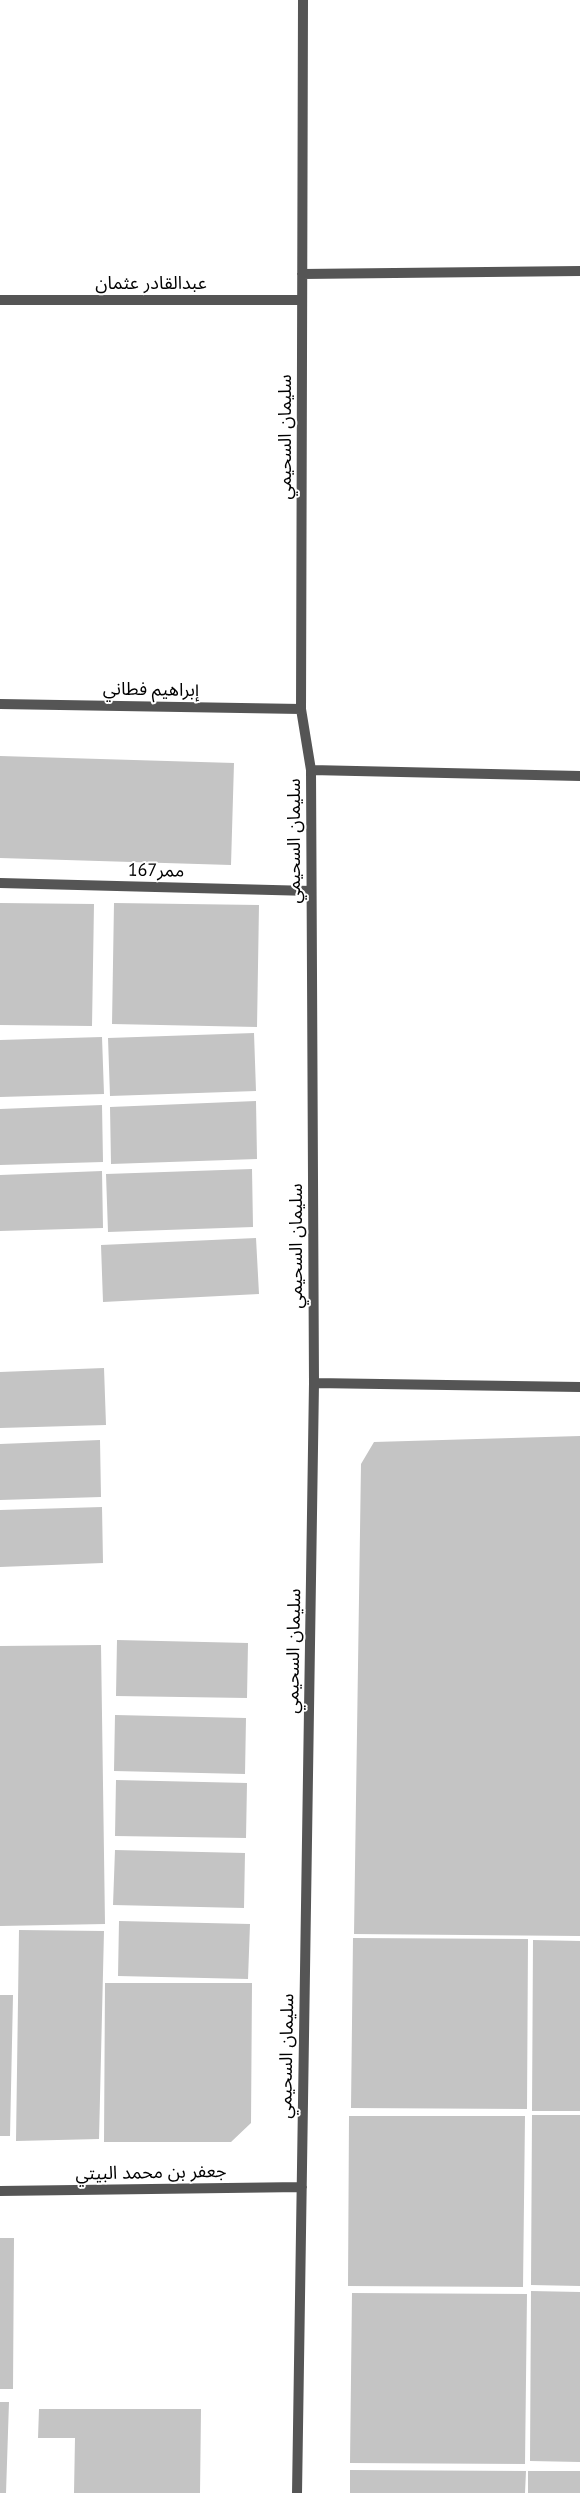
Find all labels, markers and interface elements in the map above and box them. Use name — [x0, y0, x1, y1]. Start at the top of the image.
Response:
street label: عبدالقادر عثمان — [95, 273, 207, 295]
street label: سليمان السحيمي — [275, 374, 297, 500]
street label: إبراهيم فطاني — [103, 678, 199, 702]
street label: سليمان السحيمي — [284, 778, 306, 904]
street label: ممر167 — [128, 860, 184, 882]
street label: سليمان السحيمي — [286, 1183, 308, 1309]
street label: سليمان السحيمي — [282, 1588, 306, 1714]
street label: سليمان السحيمي — [275, 1993, 299, 2119]
street label: جعفر بن محمد البيتي — [75, 2161, 227, 2185]

